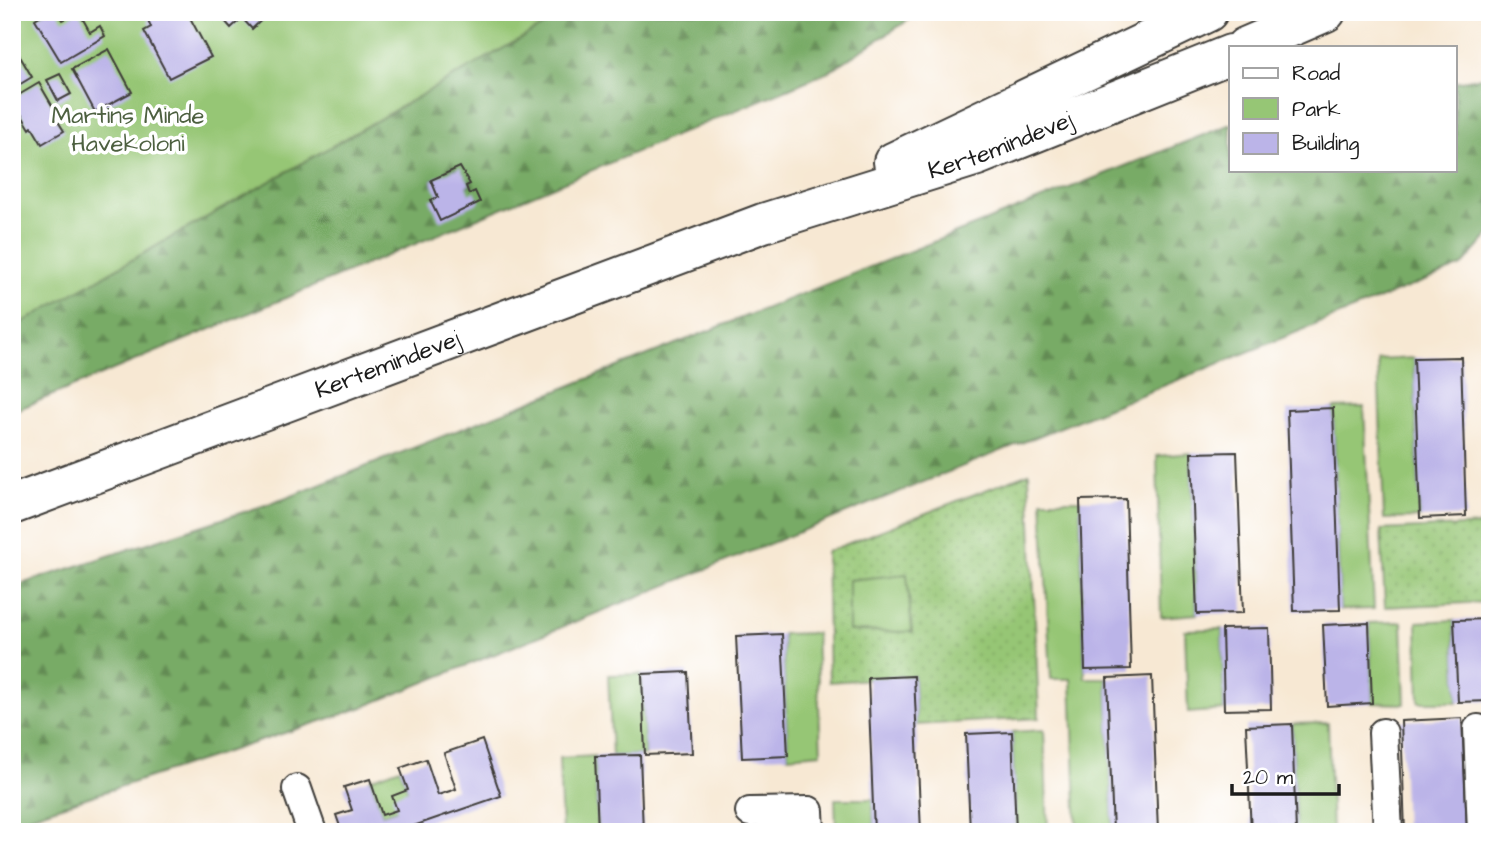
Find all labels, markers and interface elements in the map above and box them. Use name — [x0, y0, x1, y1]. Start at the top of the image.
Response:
legend — [1229, 46, 1456, 172]
text: Road — [1292, 59, 1340, 88]
text: Park — [1292, 95, 1341, 124]
park label: Martins Minde Havekoloni — [51, 99, 205, 161]
street label: Kertemindevej — [924, 103, 1079, 188]
text: Building — [1292, 129, 1360, 160]
street label: Kertemindevej — [310, 322, 466, 408]
scale bar — [1232, 753, 1339, 797]
text: 20 m — [1243, 763, 1294, 792]

